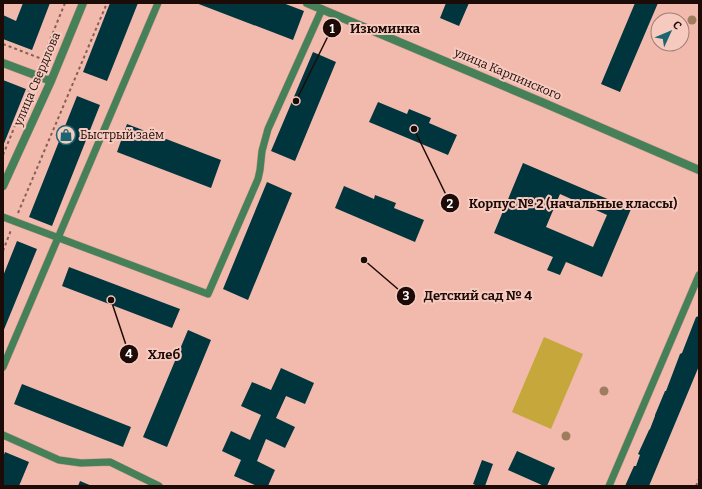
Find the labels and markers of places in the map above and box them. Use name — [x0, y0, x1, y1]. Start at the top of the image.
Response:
callout: Изюминка — [322, 16, 428, 41]
shop icon: Быстрый заём — [55, 124, 77, 146]
place label: Быстрый заём — [80, 128, 164, 142]
callout: Корпус № 2 (начальные классы) — [440, 191, 685, 216]
callout: Детский сад № 4 — [396, 283, 541, 308]
callout: Хлеб — [119, 342, 188, 367]

